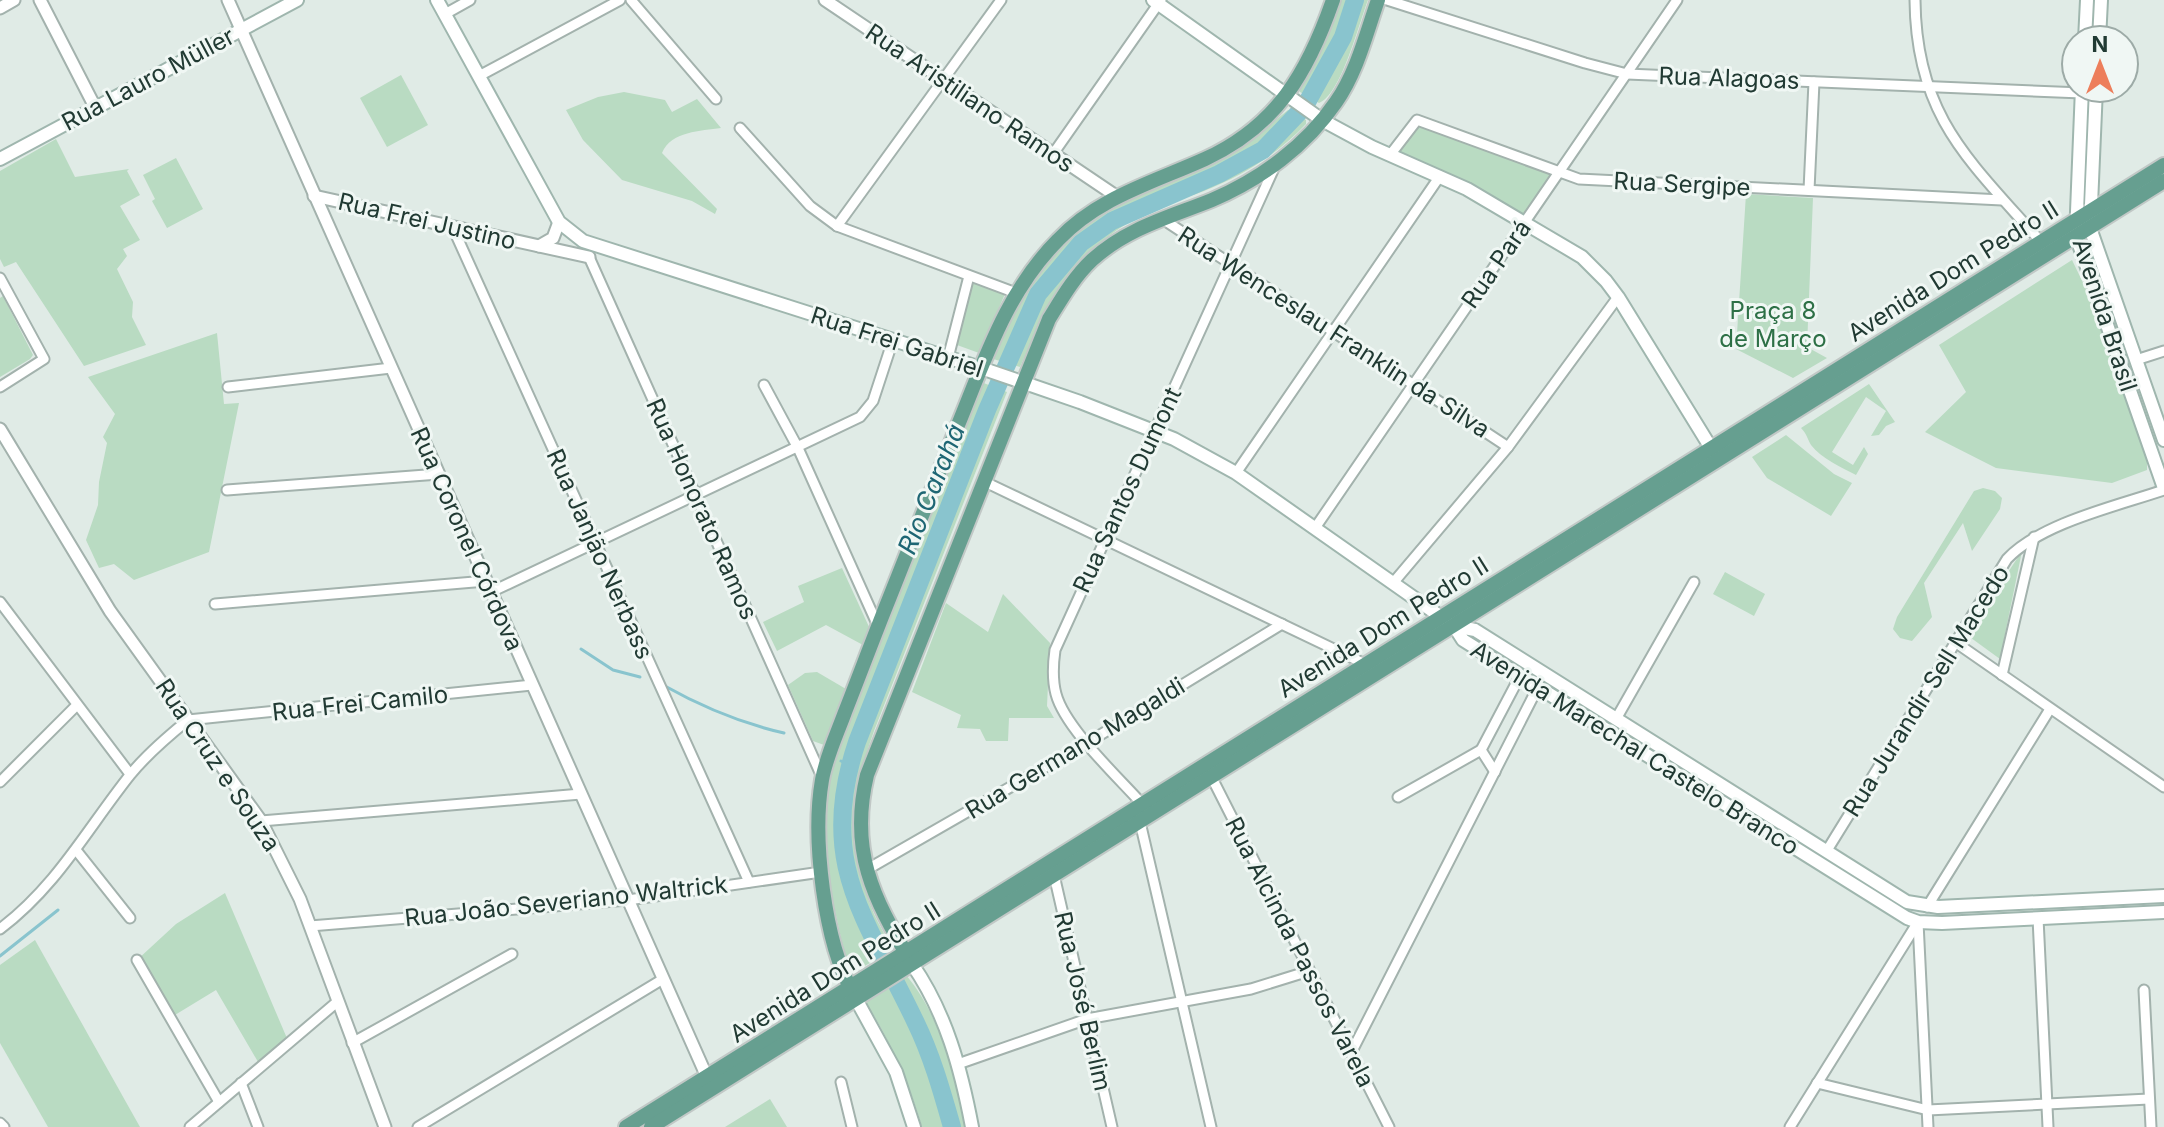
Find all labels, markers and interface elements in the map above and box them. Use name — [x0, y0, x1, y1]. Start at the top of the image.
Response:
street label: Rua Aristiliano Ramos — [860, 17, 1080, 179]
street label: Rua Lauro Müller — [57, 21, 239, 137]
north arrow — [2060, 24, 2140, 104]
text: N — [2092, 31, 2108, 57]
street label: Rua Alagoas — [1658, 61, 1800, 95]
street label: Rua Sergipe — [1613, 166, 1751, 202]
street label: Rua Frei Justino — [335, 186, 519, 256]
street label: Avenida Dom Pedro II — [1842, 194, 2064, 348]
street label: Rua Pará — [1455, 214, 1537, 314]
street label: Rua Wenceslau Franklin da Silva — [1173, 220, 1495, 444]
street label: Avenida Brasil — [2067, 235, 2143, 395]
park label: Praça 8 de Março — [1719, 296, 1827, 353]
street label: Rua Frei Gabriel — [807, 300, 987, 384]
street label: Rua Santos Dumont — [1067, 383, 1187, 597]
street label: Rua Honorato Ramos — [640, 394, 764, 624]
water label: Rio Carahá — [891, 419, 971, 559]
street label: Rua Coronel Córdova — [405, 423, 529, 655]
street label: Rua Janjão Nerbass — [541, 444, 659, 664]
street label: Avenida Dom Pedro II — [1272, 550, 1494, 704]
street label: Rua Jurandir Sell Macedo — [1837, 560, 2015, 822]
street label: Avenida Marechal Castelo Branco — [1466, 635, 1804, 861]
street label: Rua Germano Magaldi — [960, 671, 1190, 825]
street label: Rua Cruz e Souza — [149, 673, 287, 857]
street label: Rua Frei Camilo — [271, 679, 449, 727]
street label: Rua Alcinda Passos Varela — [1219, 812, 1381, 1092]
street label: Rua João Severiano Waltrick — [403, 870, 729, 932]
street label: Avenida Dom Pedro II — [724, 895, 946, 1049]
street label: Rua José Berlim — [1048, 909, 1118, 1093]

